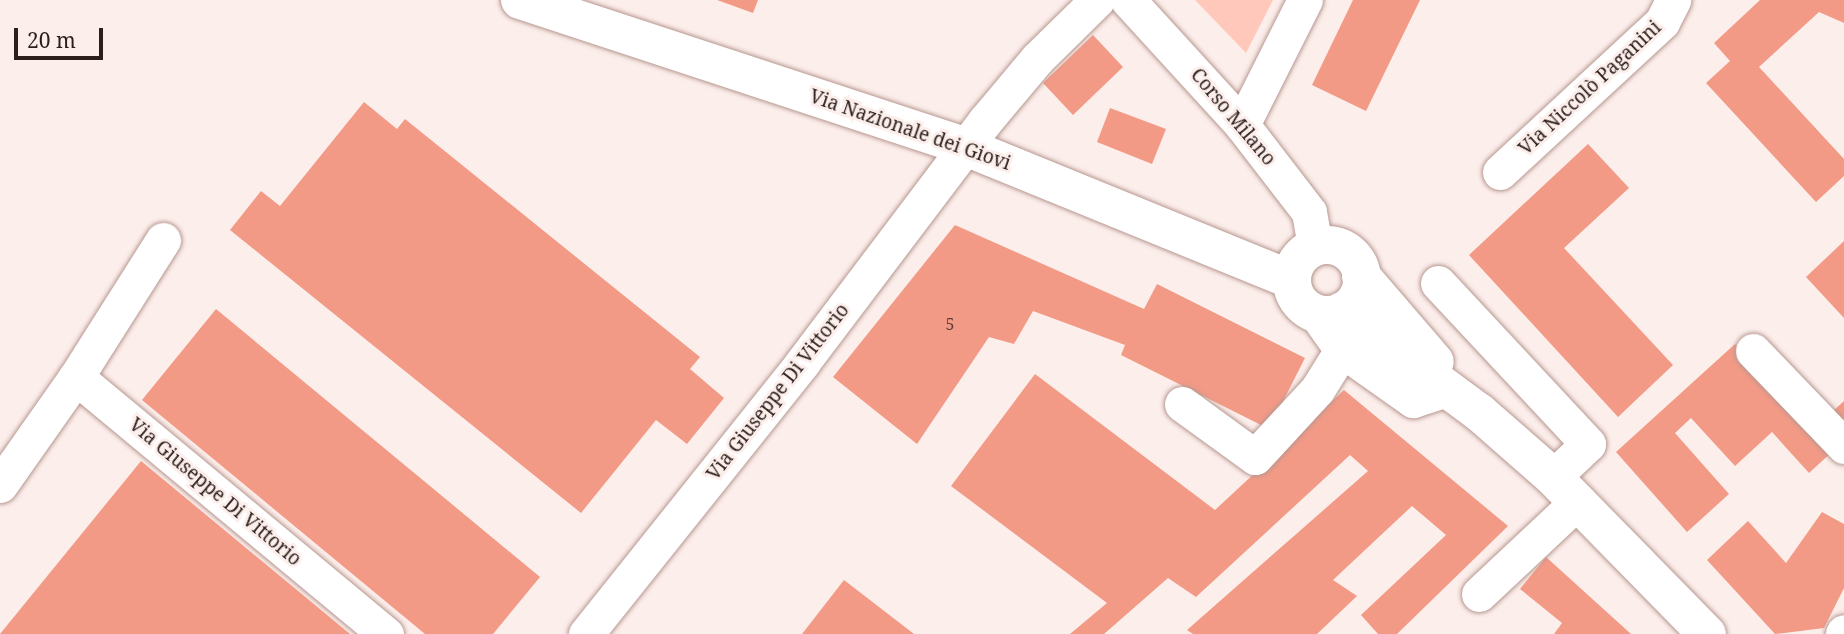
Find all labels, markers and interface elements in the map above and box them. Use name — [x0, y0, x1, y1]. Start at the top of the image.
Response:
scale bar — [18, 14, 107, 58]
street label: Via Niccolò Paganini — [1514, 16, 1666, 160]
text: 20 m — [27, 26, 76, 54]
street label: Corso Milano — [1186, 64, 1280, 170]
street label: Via Nazionale dei Giovi — [807, 85, 1013, 175]
street label: Via Giuseppe Di Vittorio — [702, 299, 854, 485]
house number: 5 — [946, 314, 954, 334]
street label: Via Giuseppe Di Vittorio — [124, 413, 306, 571]

